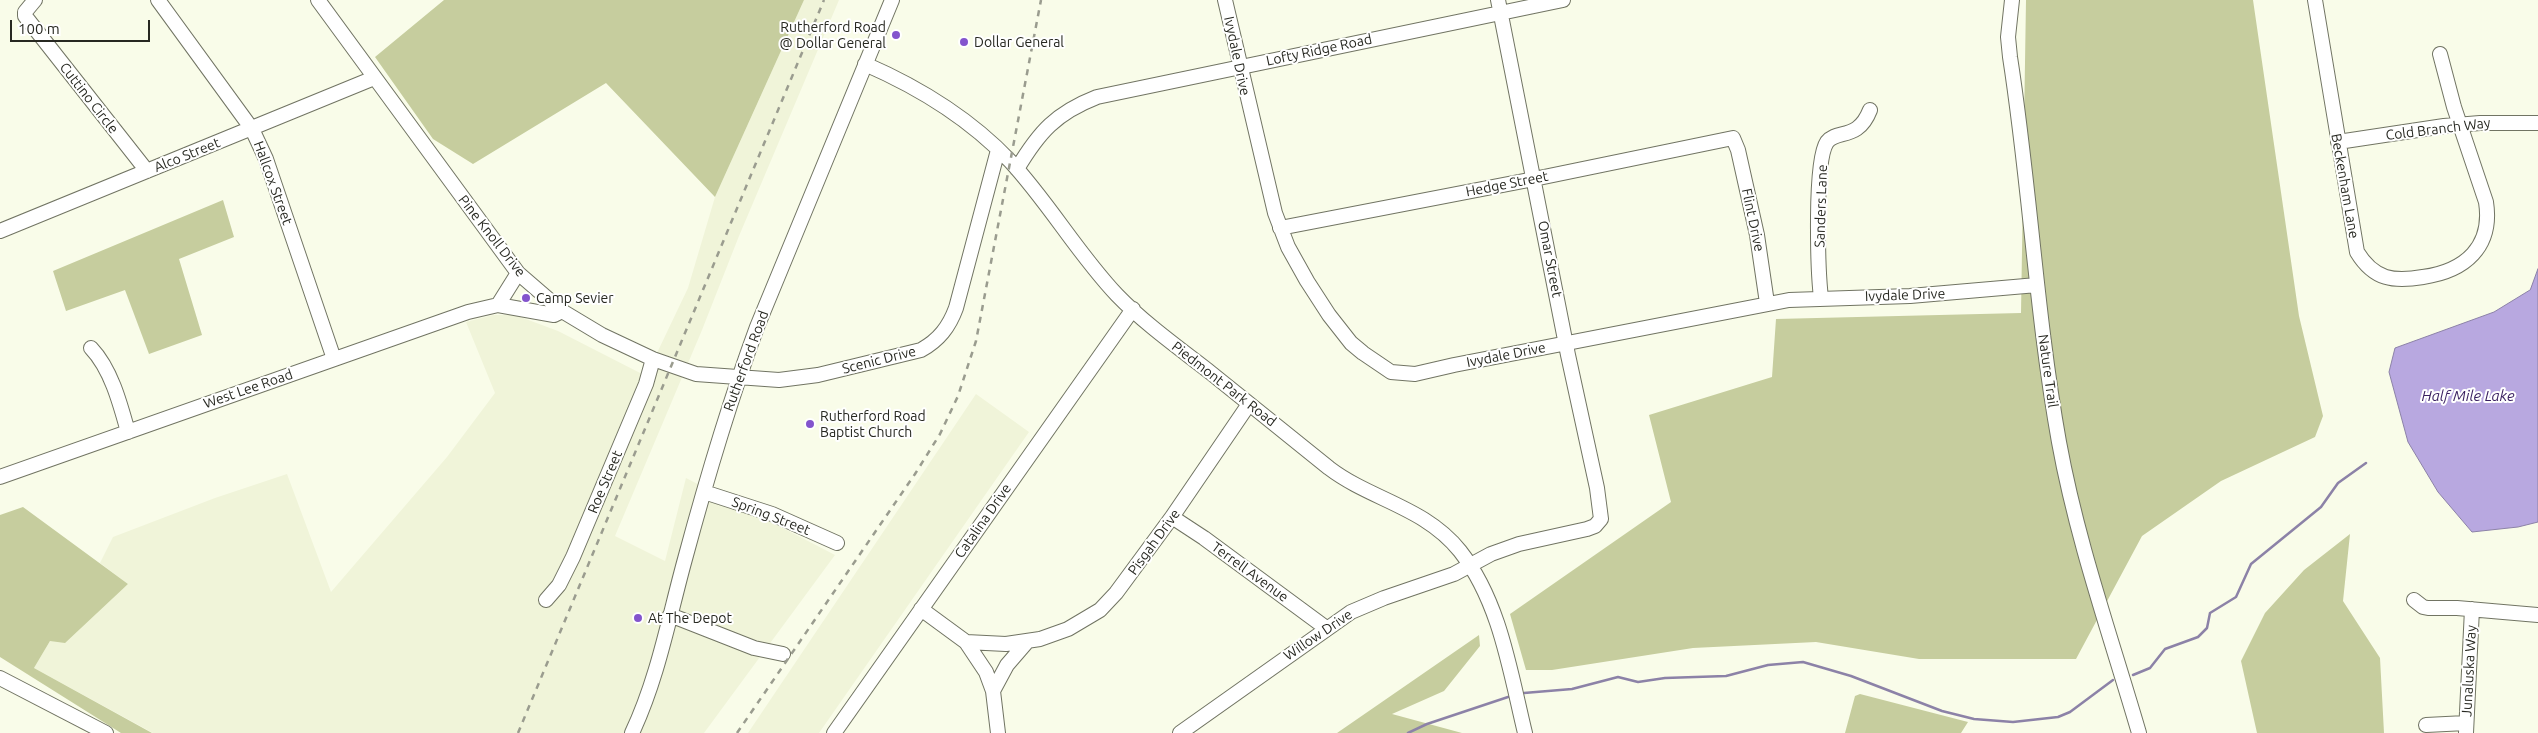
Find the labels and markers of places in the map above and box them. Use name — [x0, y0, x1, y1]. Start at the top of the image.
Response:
place label: Rutherford Road @ Dollar General — [780, 19, 886, 52]
marker: Rutherford Road @ Dollar General — [890, 29, 902, 41]
place label: Dollar General — [974, 34, 1064, 50]
marker: Dollar General — [958, 36, 970, 48]
place label: Camp Sevier — [536, 290, 614, 306]
marker: Camp Sevier — [520, 292, 532, 304]
place label: Rutherford Road Baptist Church — [820, 408, 926, 441]
marker: Rutherford Road Baptist Church — [804, 418, 816, 430]
place label: At The Depot — [648, 610, 732, 626]
marker: At The Depot — [632, 612, 644, 624]

